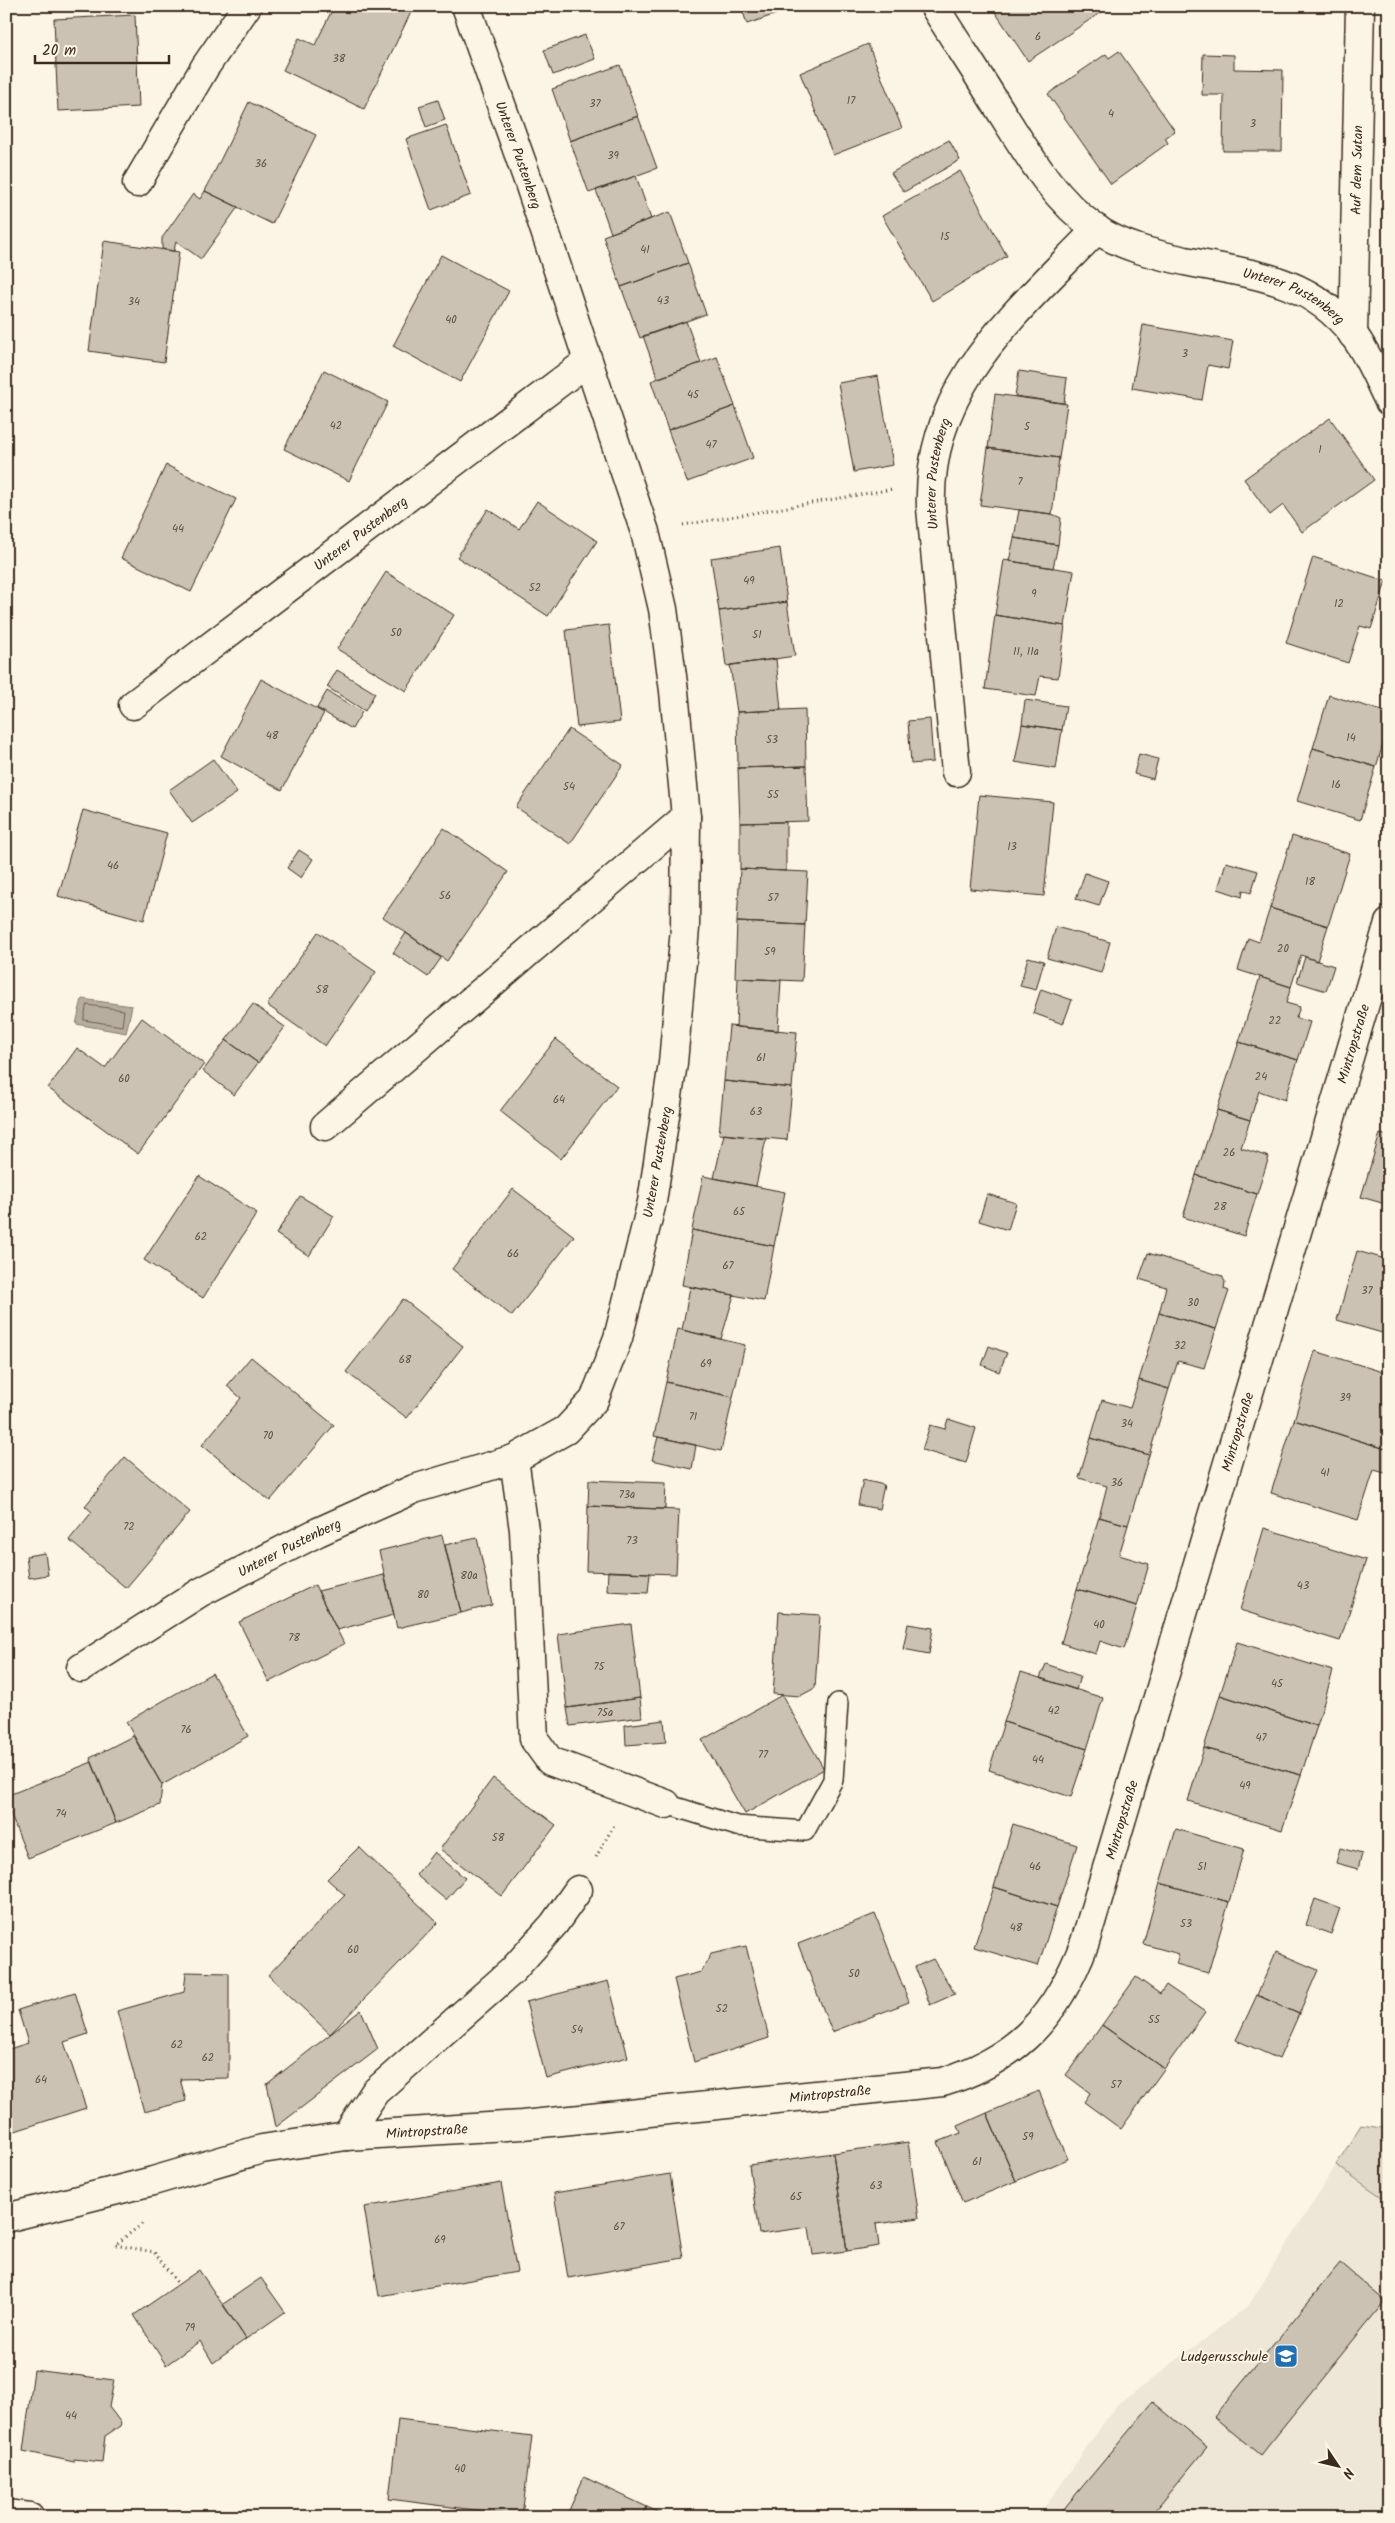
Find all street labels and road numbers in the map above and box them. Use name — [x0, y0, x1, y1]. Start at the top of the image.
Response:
street label: Unterer Pustenberg — [489, 98, 547, 212]
street label: Auf dem Sutan — [1346, 125, 1369, 215]
street label: Unterer Pustenberg — [1241, 262, 1350, 330]
street label: Unterer Pustenberg — [921, 415, 957, 531]
street label: Unterer Pustenberg — [309, 491, 413, 577]
street label: Mintropstraße — [1332, 1001, 1376, 1086]
street label: Unterer Pustenberg — [637, 1105, 679, 1220]
street label: Mintropstraße — [1216, 1389, 1261, 1475]
street label: Unterer Pustenberg — [234, 1513, 345, 1583]
street label: Mintropstraße — [1100, 1777, 1145, 1863]
street label: Mintropstraße — [788, 2079, 873, 2110]
street label: Mintropstraße — [385, 2118, 469, 2145]

